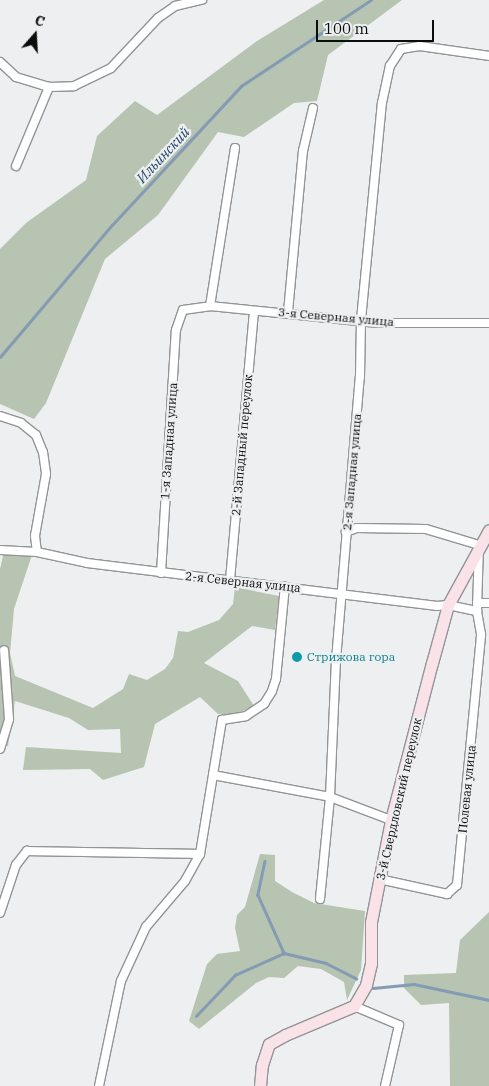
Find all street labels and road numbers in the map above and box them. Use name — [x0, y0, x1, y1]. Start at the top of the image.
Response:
street label: 3-я Северная улица — [278, 305, 394, 329]
street label: 2-й Западный переулок — [229, 374, 255, 516]
street label: 1-я Западная улица — [158, 382, 180, 500]
street label: 2-я Западная улица — [340, 413, 364, 531]
street label: 2-я Северная улица — [184, 569, 302, 595]
street label: 3-й Свердловский переулок — [373, 717, 425, 881]
street label: Полевая улица — [455, 744, 479, 834]

